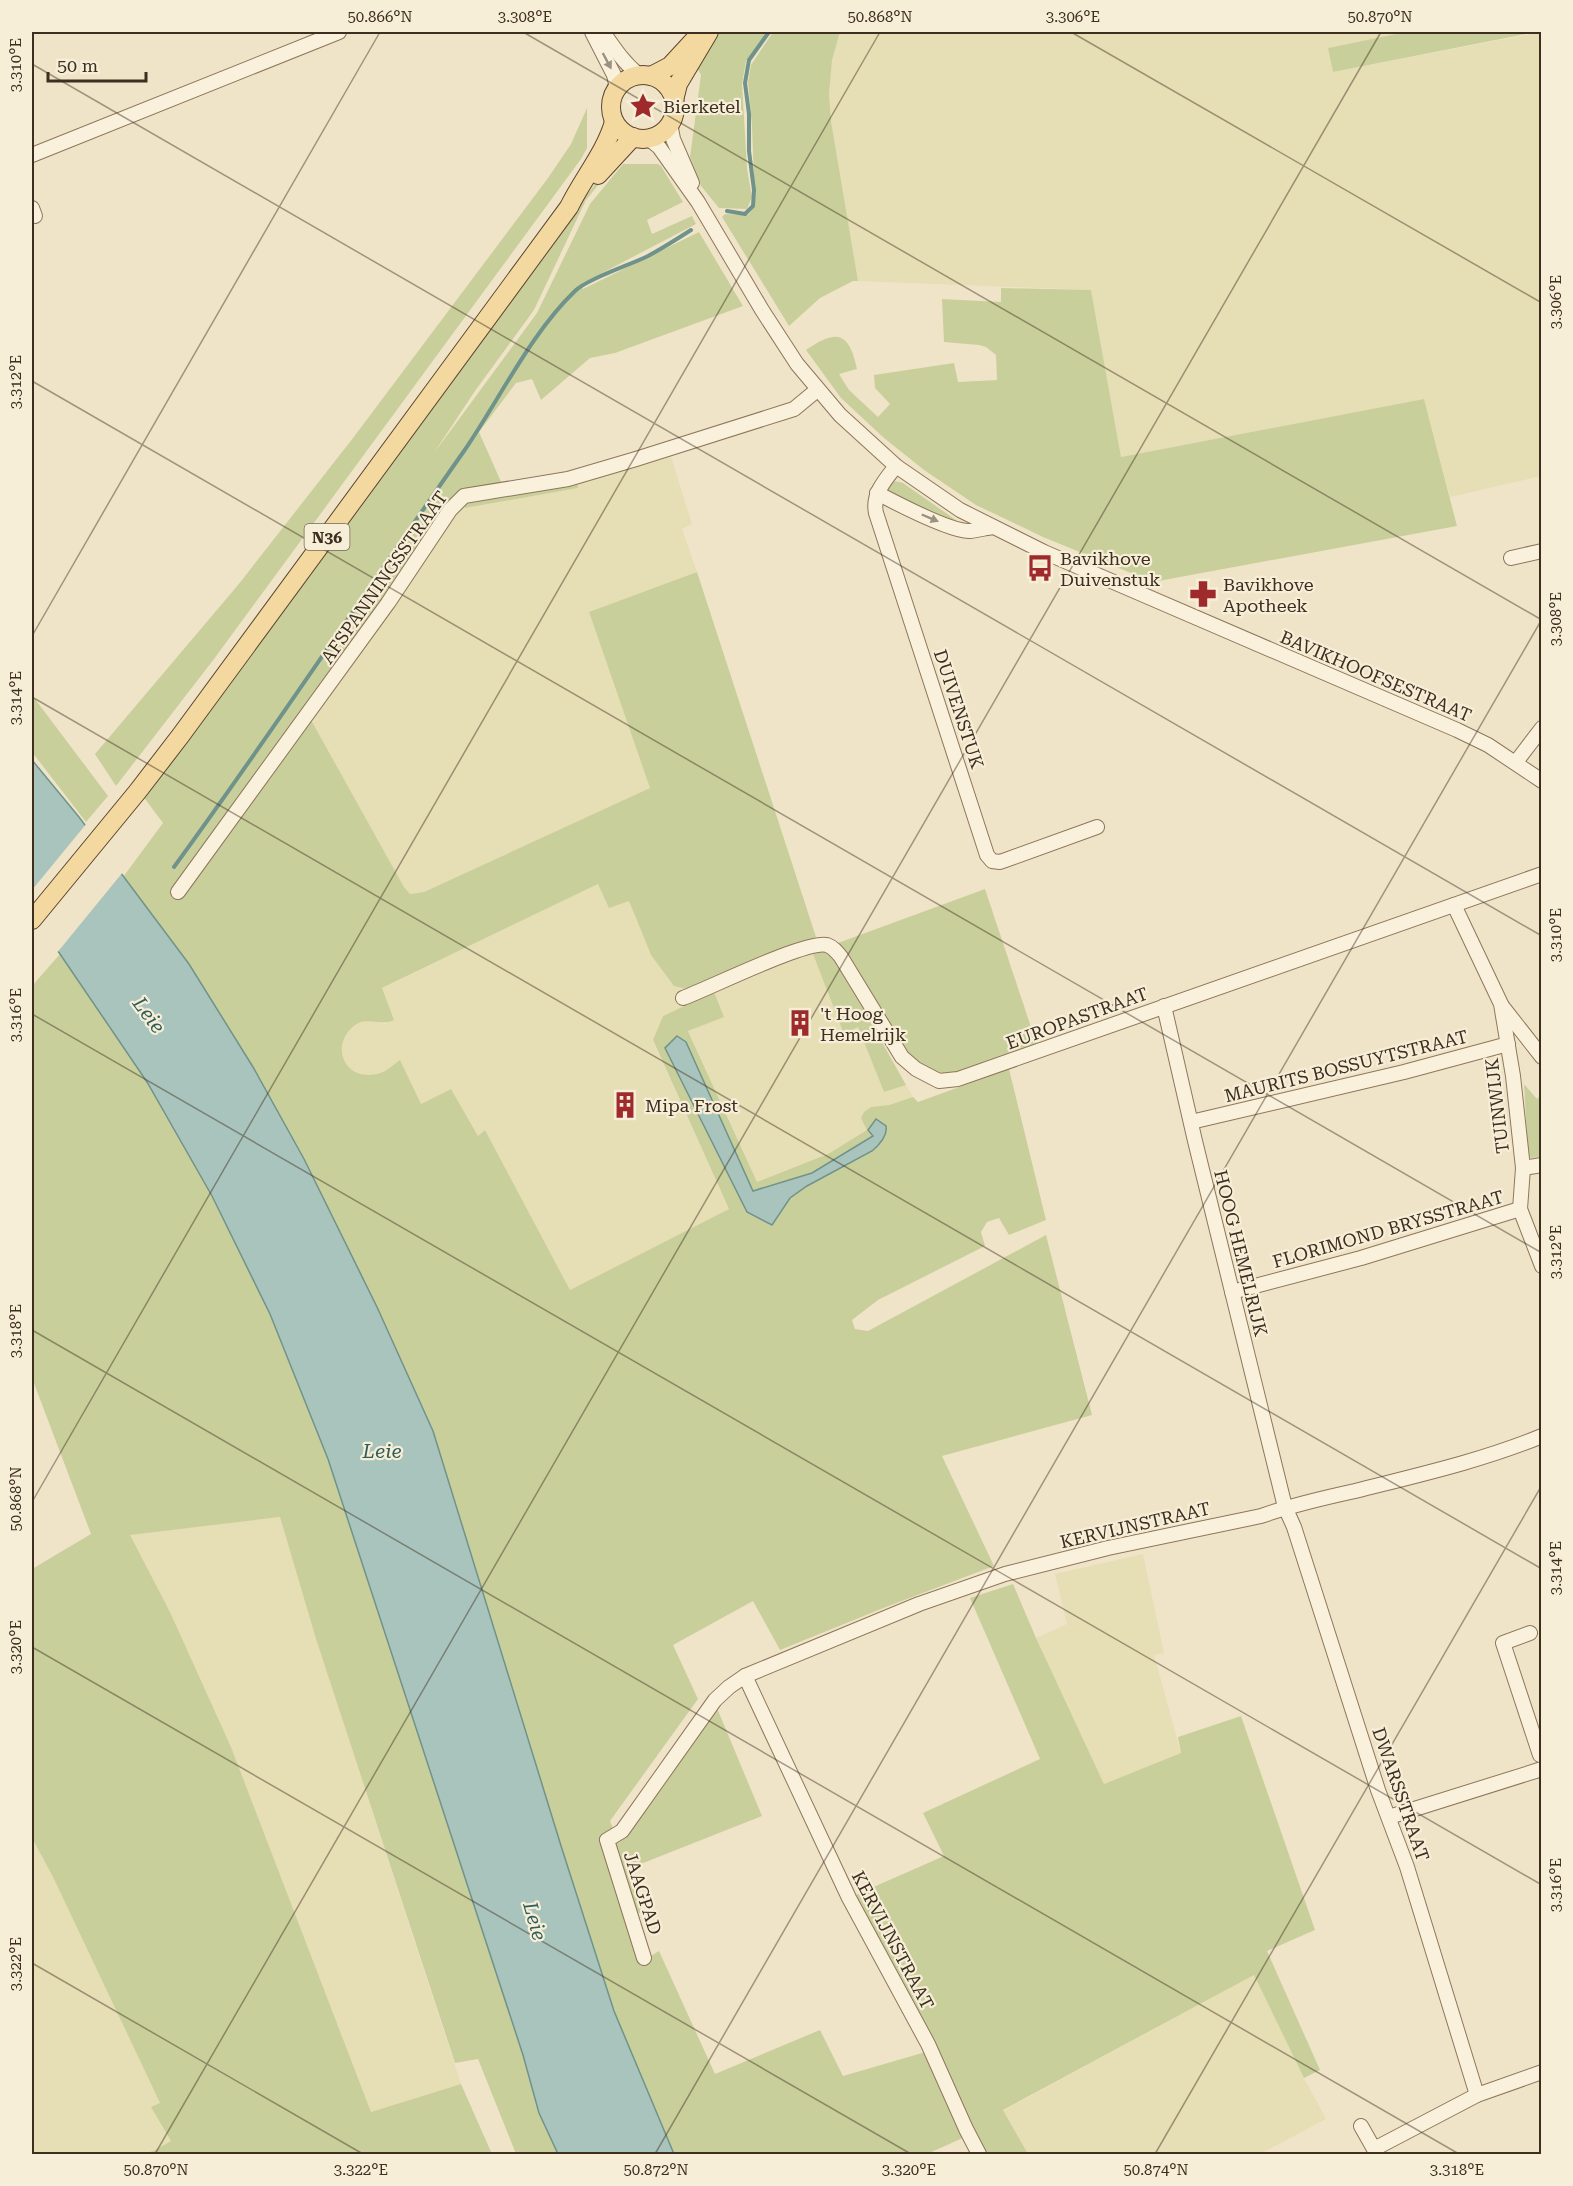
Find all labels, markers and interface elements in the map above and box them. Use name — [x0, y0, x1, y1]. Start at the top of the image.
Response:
text: 50.866°N — [347, 8, 413, 26]
text: 3.308°E — [498, 8, 552, 26]
text: 50.868°N — [847, 8, 913, 26]
text: 3.306°E — [1046, 8, 1100, 26]
text: 50.870°N — [1347, 8, 1413, 26]
text: 3.310°E — [7, 38, 25, 92]
scale bar — [48, 45, 146, 83]
one-way arrow — [602, 52, 612, 69]
text: 50 m — [57, 55, 98, 76]
place icon: Bierketel — [628, 91, 658, 121]
place label: Bierketel — [663, 96, 741, 117]
text: 3.306°E — [1547, 275, 1565, 329]
text: 3.312°E — [7, 355, 25, 409]
street label: AFSPANNINGSSTRAAT — [316, 487, 452, 667]
one-way arrow — [922, 513, 940, 523]
road number: N36 — [304, 524, 350, 550]
place label: Bavikhove Duivenstuk — [1060, 548, 1160, 590]
bus stop icon: Bavikhove Duivenstuk — [1025, 553, 1055, 583]
place label: Bavikhove Apotheek — [1223, 574, 1314, 616]
pharmacy icon: Bavikhove Apotheek — [1188, 579, 1218, 609]
text: 3.308°E — [1547, 592, 1565, 646]
street label: BAVIKHOOFSESTRAAT — [1277, 626, 1475, 726]
street label: DUIVENSTUK — [930, 647, 988, 771]
text: 3.314°E — [7, 671, 25, 725]
text: 3.310°E — [1547, 908, 1565, 962]
street label: EUROPASTRAAT — [1003, 983, 1151, 1053]
text: 3.316°E — [7, 988, 25, 1042]
water label: Leie — [127, 991, 170, 1038]
place label: 't Hoog Hemelrijk — [820, 1003, 906, 1045]
building icon: 't Hoog Hemelrijk — [785, 1008, 815, 1038]
street label: MAURITS BOSSUYTSTRAAT — [1222, 1026, 1470, 1106]
street label: TUINWIJK — [1481, 1057, 1513, 1155]
building icon: Mipa Frost — [610, 1090, 640, 1120]
place label: Mipa Frost — [645, 1095, 738, 1116]
street label: HOOG HEMELRIJK — [1210, 1168, 1272, 1338]
street label: FLORIMOND BRYSSTRAAT — [1270, 1186, 1506, 1272]
text: 3.312°E — [1547, 1225, 1565, 1279]
text: 3.318°E — [7, 1304, 25, 1358]
water label: Leie — [361, 1439, 402, 1463]
text: 50.868°N — [7, 1466, 25, 1532]
street label: KERVIJNSTRAAT — [1058, 1498, 1212, 1552]
text: 3.314°E — [1547, 1541, 1565, 1595]
text: 3.320°E — [7, 1620, 25, 1674]
street label: DWARSSTRAAT — [1368, 1724, 1434, 1864]
street label: JAAGPAD — [620, 1849, 666, 1937]
text: 3.316°E — [1547, 1858, 1565, 1912]
street label: KERVIJNSTRAAT — [848, 1867, 938, 2013]
water label: Leie — [518, 1898, 552, 1943]
text: 3.322°E — [7, 1937, 25, 1991]
text: 50.870°N — [123, 2161, 189, 2179]
text: 3.322°E — [334, 2161, 388, 2179]
text: 50.872°N — [623, 2161, 689, 2179]
text: 3.320°E — [882, 2161, 936, 2179]
text: 50.874°N — [1123, 2161, 1189, 2179]
text: 3.318°E — [1430, 2161, 1484, 2179]

